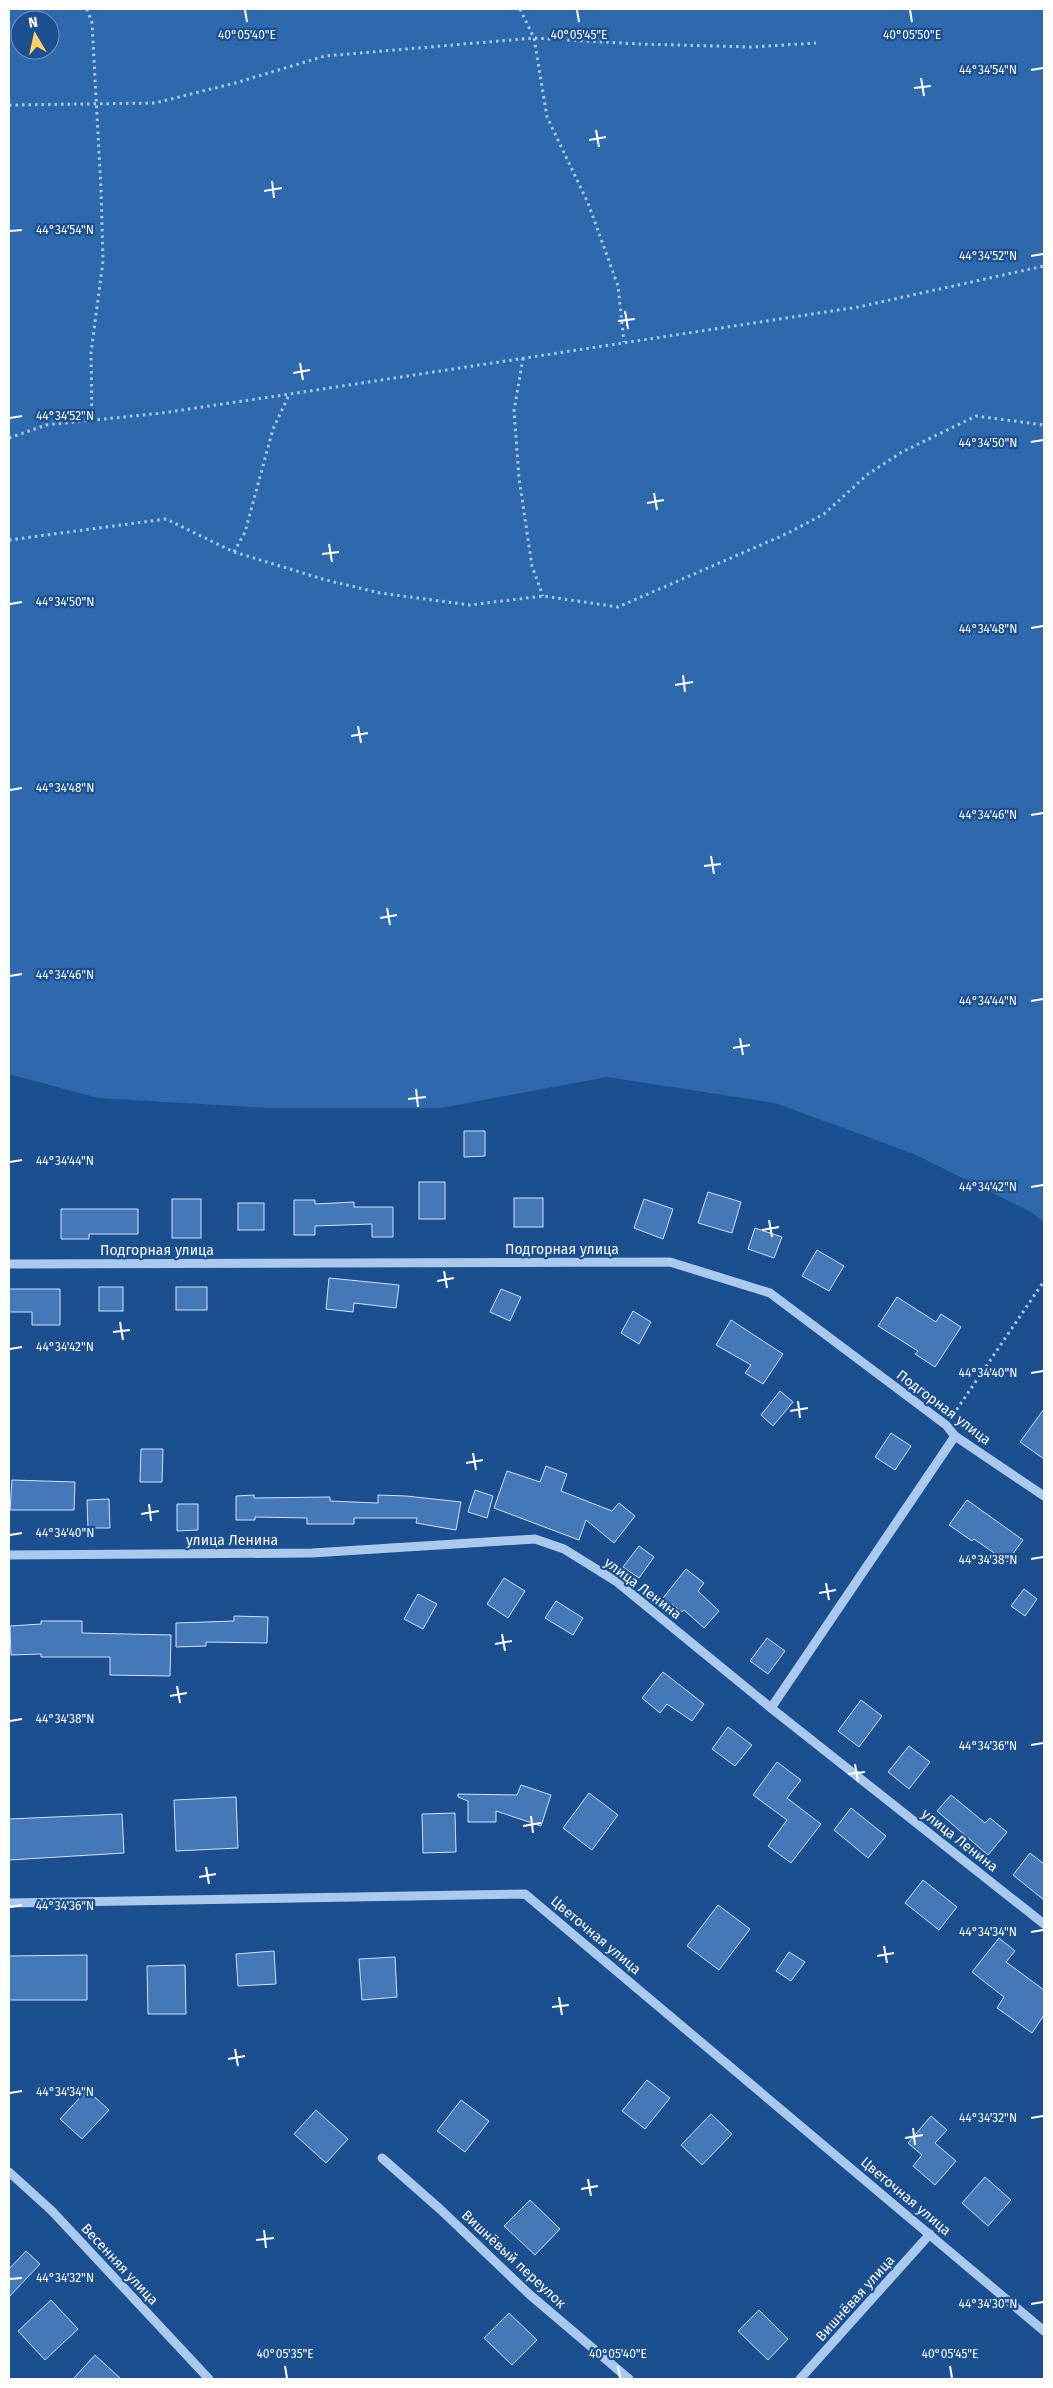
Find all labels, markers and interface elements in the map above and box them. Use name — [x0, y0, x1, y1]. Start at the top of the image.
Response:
north arrow — [10, 10, 60, 60]
text: N — [27, 14, 39, 32]
text: 40°05'40"E — [218, 28, 276, 42]
text: 40°05'45"E — [551, 28, 607, 42]
text: 40°05'50"E — [883, 28, 941, 42]
text: 44°34'54"N — [959, 63, 1017, 77]
text: 44°34'54"N — [36, 223, 94, 237]
text: 44°34'52"N — [959, 249, 1017, 263]
text: 44°34'52"N — [36, 409, 94, 423]
text: 44°34'50"N — [959, 436, 1017, 450]
text: 44°34'50"N — [36, 595, 94, 609]
text: 44°34'48"N — [959, 622, 1017, 636]
text: 44°34'48"N — [36, 781, 94, 795]
text: 44°34'46"N — [959, 808, 1017, 822]
text: 44°34'46"N — [36, 968, 94, 982]
text: 44°34'44"N — [959, 994, 1017, 1008]
text: 44°34'44"N — [36, 1154, 94, 1168]
text: 44°34'42"N — [959, 1180, 1017, 1194]
street label: Подгорная улица — [505, 1241, 619, 1258]
street label: Подгорная улица — [100, 1242, 214, 1259]
text: 44°34'42"N — [36, 1340, 94, 1354]
street label: Подгорная улица — [893, 1366, 994, 1448]
text: 44°34'40"N — [959, 1366, 1017, 1380]
text: 44°34'40"N — [36, 1526, 94, 1540]
street label: улица Ленина — [186, 1532, 278, 1549]
text: 44°34'38"N — [959, 1553, 1017, 1567]
street label: улица Ленина — [601, 1554, 685, 1623]
text: 44°34'38"N — [36, 1712, 94, 1726]
text: 44°34'36"N — [959, 1739, 1017, 1753]
street label: улица Ленина — [918, 1805, 1001, 1875]
street label: Цветочная улица — [547, 1893, 644, 1978]
text: 44°34'36"N — [36, 1899, 94, 1913]
text: 44°34'34"N — [959, 1925, 1017, 1939]
text: 44°34'34"N — [36, 2085, 94, 2099]
text: 44°34'32"N — [959, 2111, 1017, 2125]
street label: Цветочная улица — [857, 2154, 954, 2239]
street label: Вишнёвый переулок — [458, 2207, 570, 2313]
street label: Весенняя улица — [78, 2220, 162, 2309]
street label: Вишнёвая улица — [812, 2252, 898, 2345]
text: 44°34'32"N — [36, 2271, 94, 2285]
text: 44°34'30"N — [959, 2297, 1017, 2311]
text: 40°05'35"E — [256, 2347, 314, 2361]
text: 40°05'40"E — [589, 2347, 647, 2361]
text: 40°05'45"E — [922, 2347, 978, 2361]

